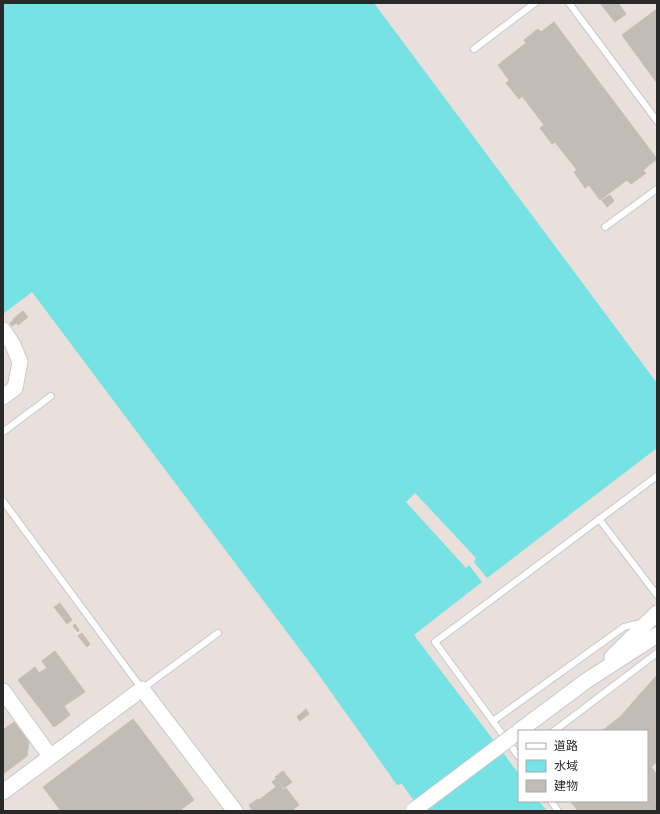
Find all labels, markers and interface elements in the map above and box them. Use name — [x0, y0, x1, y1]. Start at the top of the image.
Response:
legend — [518, 730, 648, 802]
text: 道路 — [554, 739, 578, 753]
text: 水域 — [554, 759, 578, 773]
text: 建物 — [554, 779, 578, 793]

